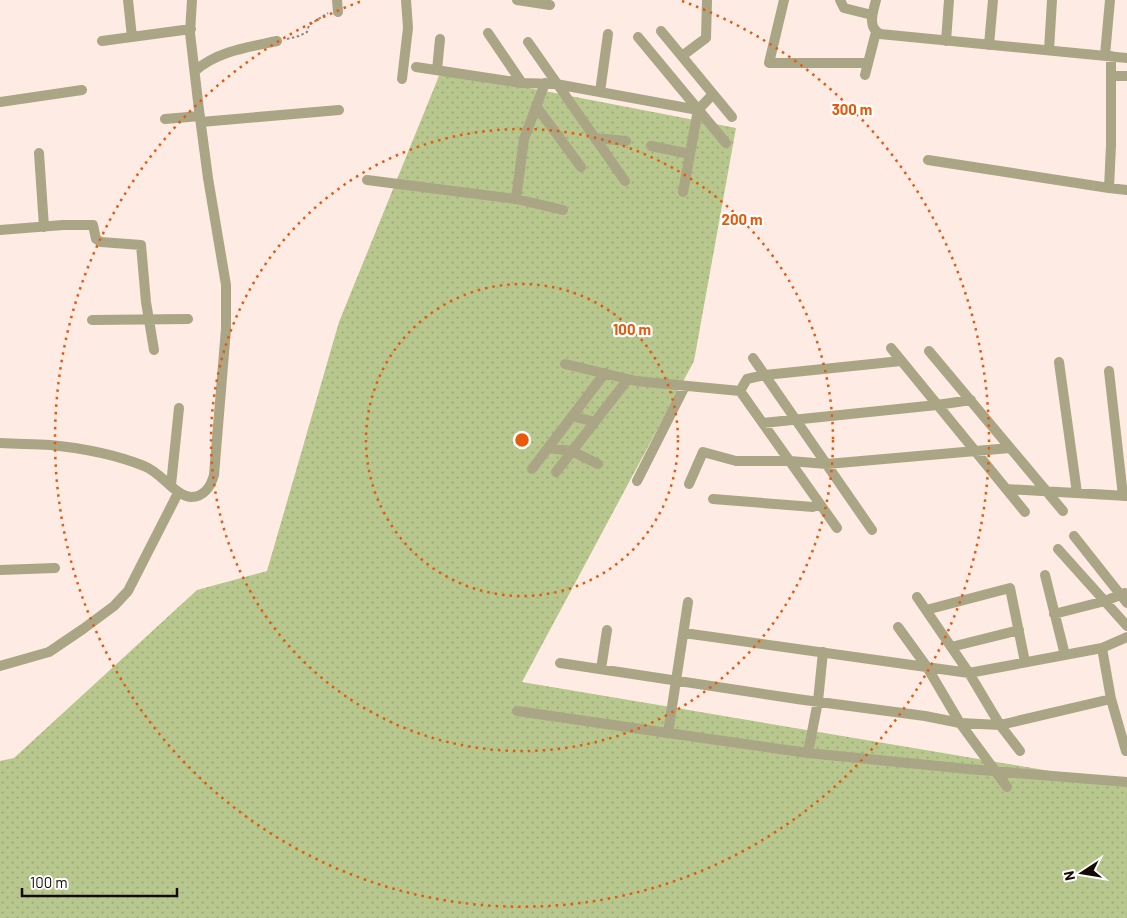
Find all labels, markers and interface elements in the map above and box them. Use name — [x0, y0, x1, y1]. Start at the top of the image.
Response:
text: 300 m — [832, 100, 872, 118]
text: 200 m — [721, 210, 763, 228]
text: 100 m — [613, 320, 651, 338]
centre of rings — [513, 431, 531, 449]
north arrow — [1057, 848, 1107, 898]
scale bar — [22, 866, 178, 898]
text: N — [1060, 869, 1078, 882]
text: 100 m — [30, 873, 68, 891]

